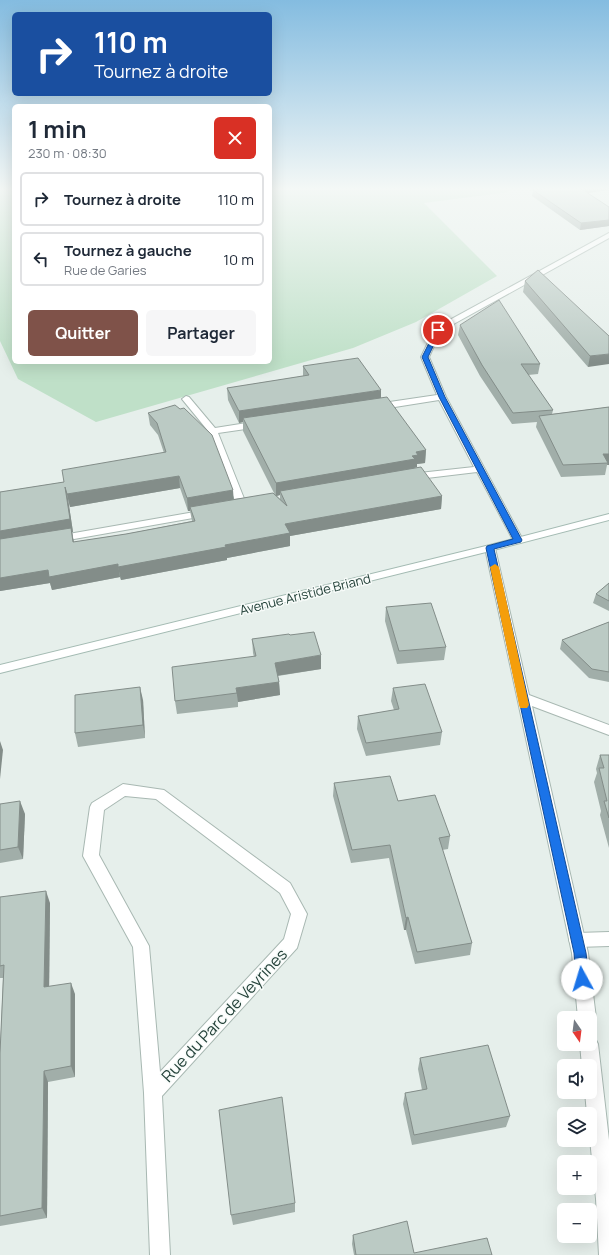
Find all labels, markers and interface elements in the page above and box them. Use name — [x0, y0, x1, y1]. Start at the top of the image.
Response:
text: 110 m — [94, 23, 168, 61]
icon: right — [28, 28, 80, 80]
text: Tournez à droite — [94, 59, 228, 83]
text: 1 min — [28, 112, 87, 145]
button: close — [214, 117, 256, 159]
text: 230 m · 08:30 — [28, 144, 107, 162]
icon: right — [30, 188, 52, 210]
text: Tournez à droite — [64, 189, 181, 210]
text: 110 m — [217, 189, 254, 210]
text: Tournez à gauche — [64, 240, 192, 261]
icon: left — [30, 248, 52, 270]
text: 10 m — [223, 249, 254, 270]
text: Rue de Garies — [64, 261, 147, 279]
button: Quitter — [28, 310, 138, 356]
button: Partager — [146, 310, 256, 356]
pin — [421, 313, 455, 347]
icon: arrive — [427, 319, 449, 341]
street label: Avenue Aristide Briand — [238, 569, 372, 619]
street label: Rue du Parc de Veyrines — [156, 943, 292, 1087]
position arrow — [561, 958, 603, 1000]
north arrow — [557, 1011, 597, 1051]
map controls — [557, 1011, 597, 1243]
button: sound — [557, 1059, 597, 1099]
button: layers — [557, 1107, 597, 1147]
button: + — [557, 1155, 597, 1195]
button: − — [557, 1203, 597, 1243]

